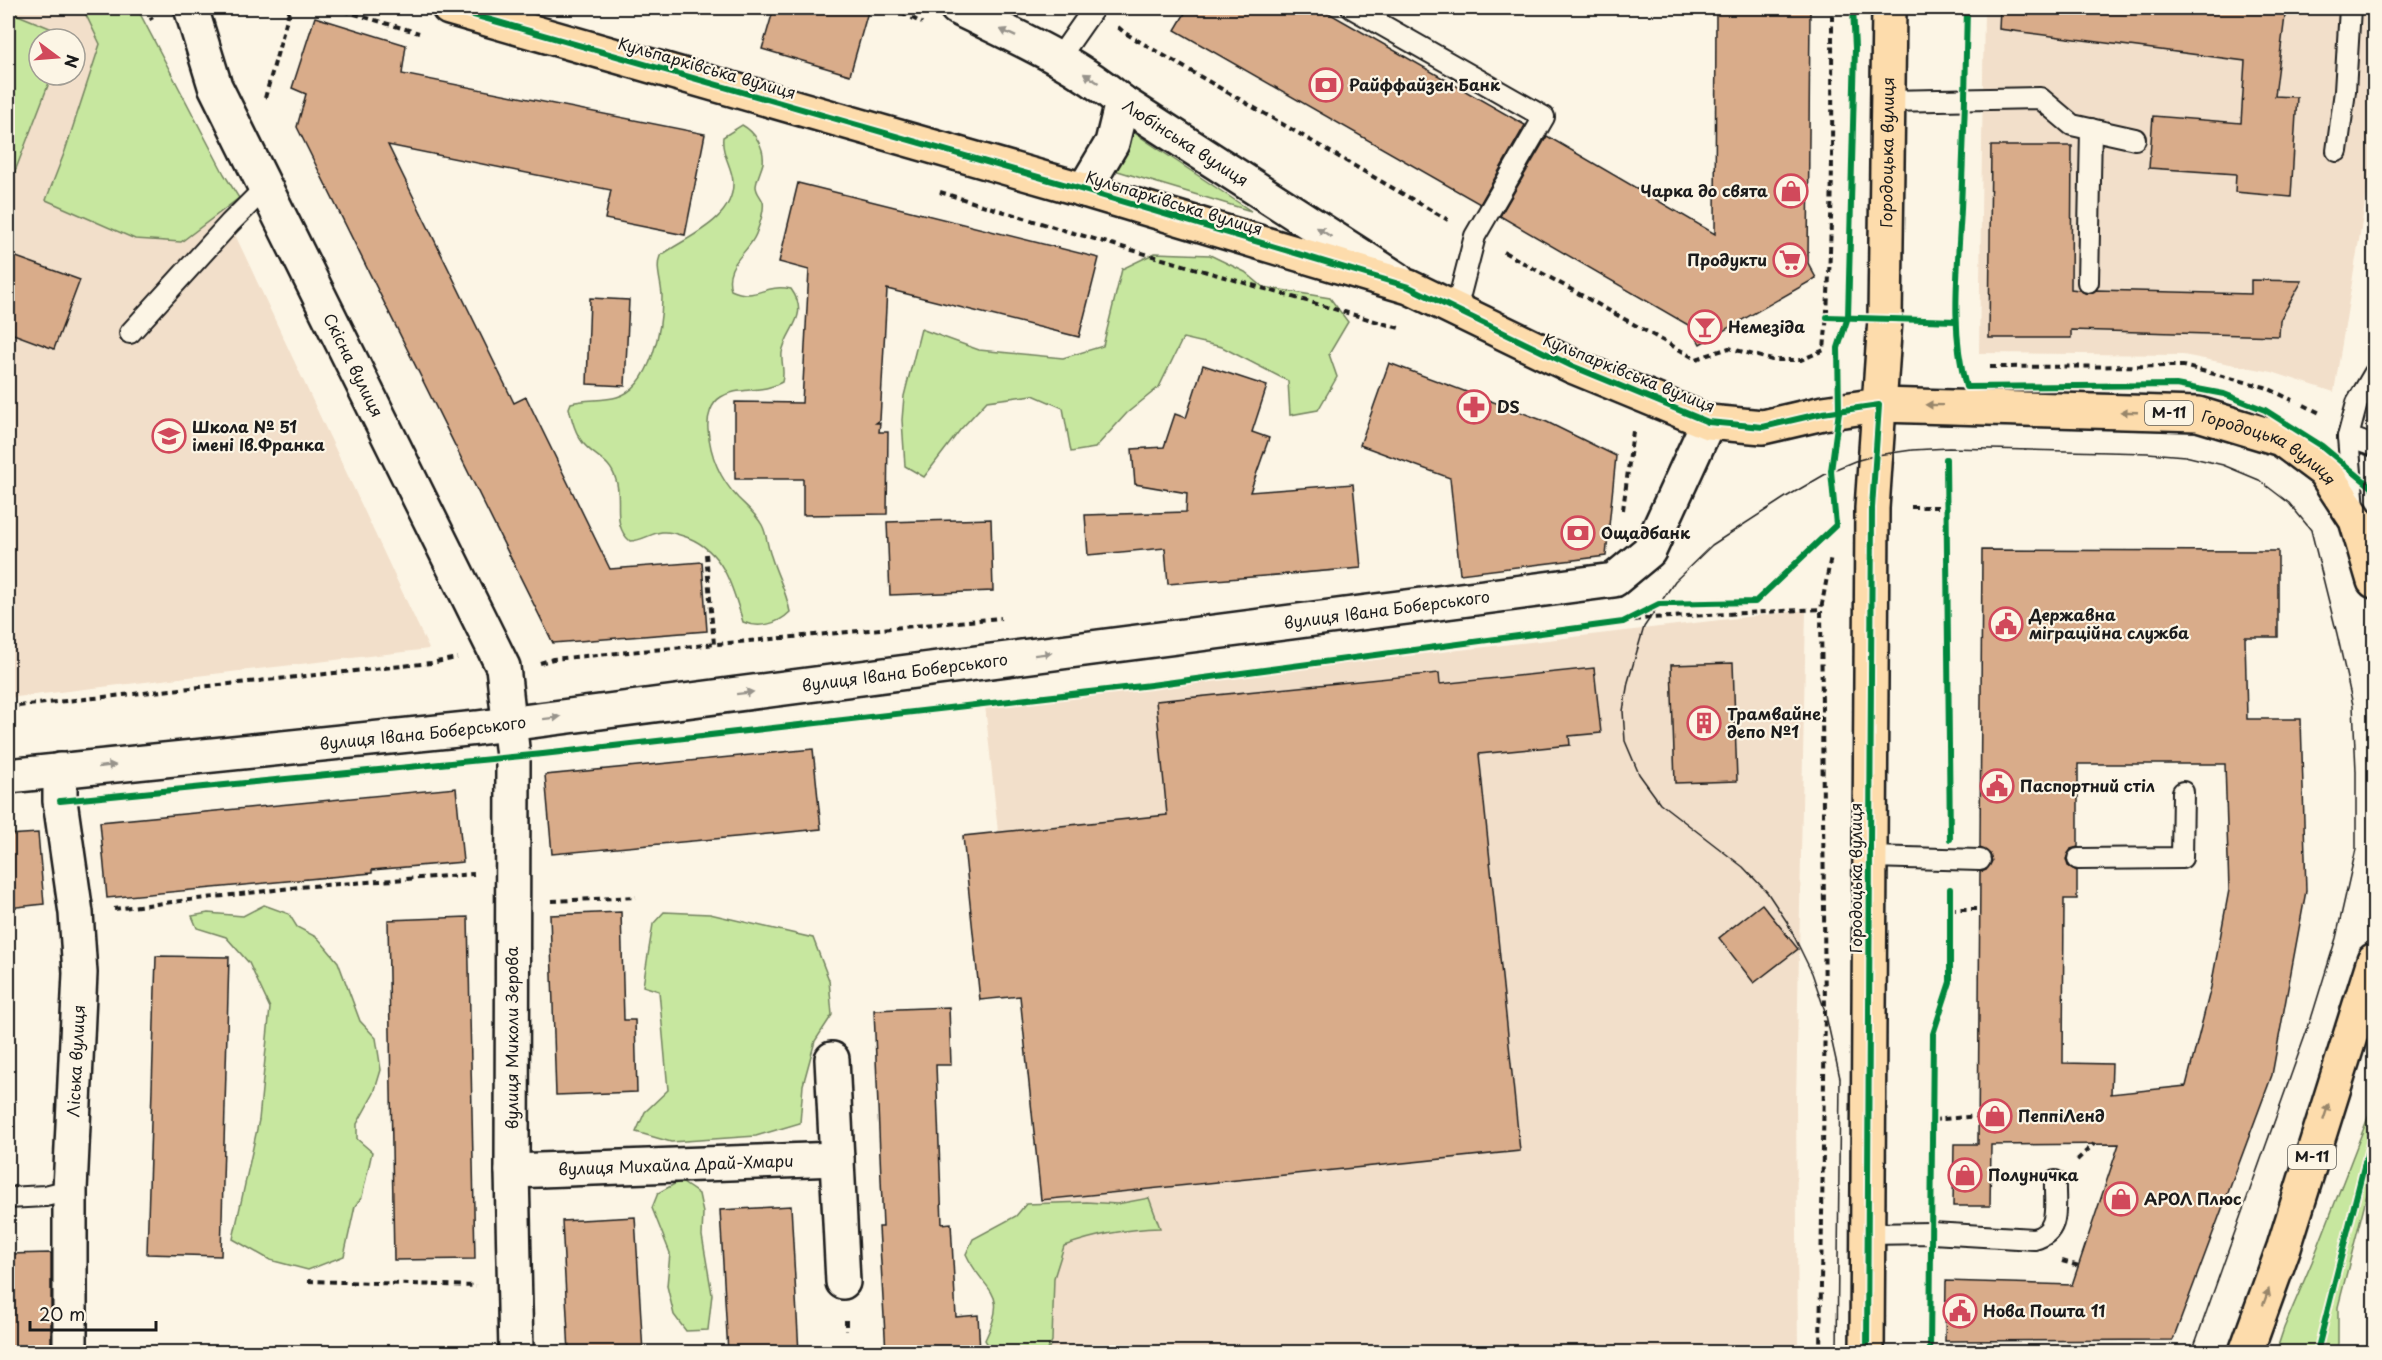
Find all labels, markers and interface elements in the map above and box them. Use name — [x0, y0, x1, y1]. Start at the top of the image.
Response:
north arrow — [27, 27, 87, 87]
one-way arrow — [999, 28, 1017, 38]
street label: Кульпарківська вулиця — [615, 30, 799, 104]
text: N — [59, 52, 86, 71]
bank icon: Райффайзен Банк — [1308, 67, 1344, 103]
one-way arrow — [1084, 72, 1100, 84]
place label: Райффайзен Банк — [1349, 72, 1501, 96]
street label: Городоцька вулиця — [1873, 77, 1899, 228]
street label: Любінська вулиця — [1119, 93, 1254, 191]
street label: Кульпарківська вулиця — [1083, 164, 1266, 240]
shop icon: Чарка до свята — [1773, 173, 1809, 209]
place label: Чарка до свята — [1640, 178, 1768, 202]
one-way arrow — [1316, 227, 1332, 238]
supermarket icon: Продукти — [1772, 242, 1808, 278]
place label: Продукти — [1687, 247, 1767, 271]
street label: Скісна вулиця — [318, 308, 390, 421]
bar icon: Немезіда — [1687, 309, 1723, 345]
place label: Немезіда — [1728, 314, 1805, 338]
street label: Кульпарківська вулиця — [1540, 326, 1719, 418]
pharmacy icon: DS — [1456, 389, 1492, 425]
place label: DS — [1497, 394, 1520, 418]
one-way arrow — [1924, 401, 1943, 410]
road number: М-11 — [2145, 401, 2193, 425]
street label: Городоцька вулиця — [2199, 403, 2343, 489]
one-way arrow — [2119, 407, 2138, 417]
place label: Школа № 51 імені Ів.Франка — [192, 414, 325, 456]
school or university icon: Школа № 51 імені Ів.Франка — [151, 418, 187, 454]
bank icon: Ощадбанк — [1560, 515, 1596, 551]
place label: Ощадбанк — [1601, 520, 1691, 544]
street label: вулиця Івана Боберського — [1282, 583, 1491, 634]
place label: Державна міграційна служба — [2028, 602, 2189, 644]
public building icon: Державна міграційна служба — [1988, 606, 2024, 642]
street label: вулиця Івана Боберського — [800, 646, 1009, 697]
one-way arrow — [1033, 650, 1052, 659]
one-way arrow — [736, 688, 755, 698]
place label: Трамвайне депо №1 — [1727, 701, 1821, 743]
building icon: Трамвайне депо №1 — [1686, 705, 1722, 741]
street label: вулиця Івана Боберського — [318, 709, 527, 755]
one-way arrow — [542, 714, 561, 723]
one-way arrow — [98, 761, 117, 770]
public building icon: Паспортний стіл — [1979, 768, 2015, 804]
place label: Паспортний стіл — [2020, 773, 2155, 797]
street label: Городоцька вулиця — [1843, 803, 1867, 953]
street label: вулиця Миколи Зерова — [499, 947, 523, 1129]
street label: Ліська вулиця — [60, 1004, 90, 1118]
shop icon: ПеппіЛенд — [1977, 1098, 2013, 1134]
place label: ПеппіЛенд — [2018, 1103, 2105, 1127]
one-way arrow — [2322, 1103, 2332, 1121]
road number: М-11 — [2288, 1145, 2336, 1169]
street label: вулиця Михайла Драй-Хмари — [558, 1148, 794, 1180]
shop icon: Полуничка — [1947, 1157, 1983, 1193]
place label: Полуничка — [1988, 1162, 2079, 1186]
shop icon: АРОЛ Плюс — [2103, 1181, 2139, 1217]
place label: АРОЛ Плюс — [2144, 1186, 2242, 1210]
one-way arrow — [2261, 1288, 2271, 1306]
public building icon: Нова Пошта 11 — [1942, 1293, 1978, 1329]
scale bar — [30, 1294, 156, 1332]
place label: Нова Пошта 11 — [1983, 1298, 2105, 1322]
text: 20 m — [39, 1300, 85, 1327]

